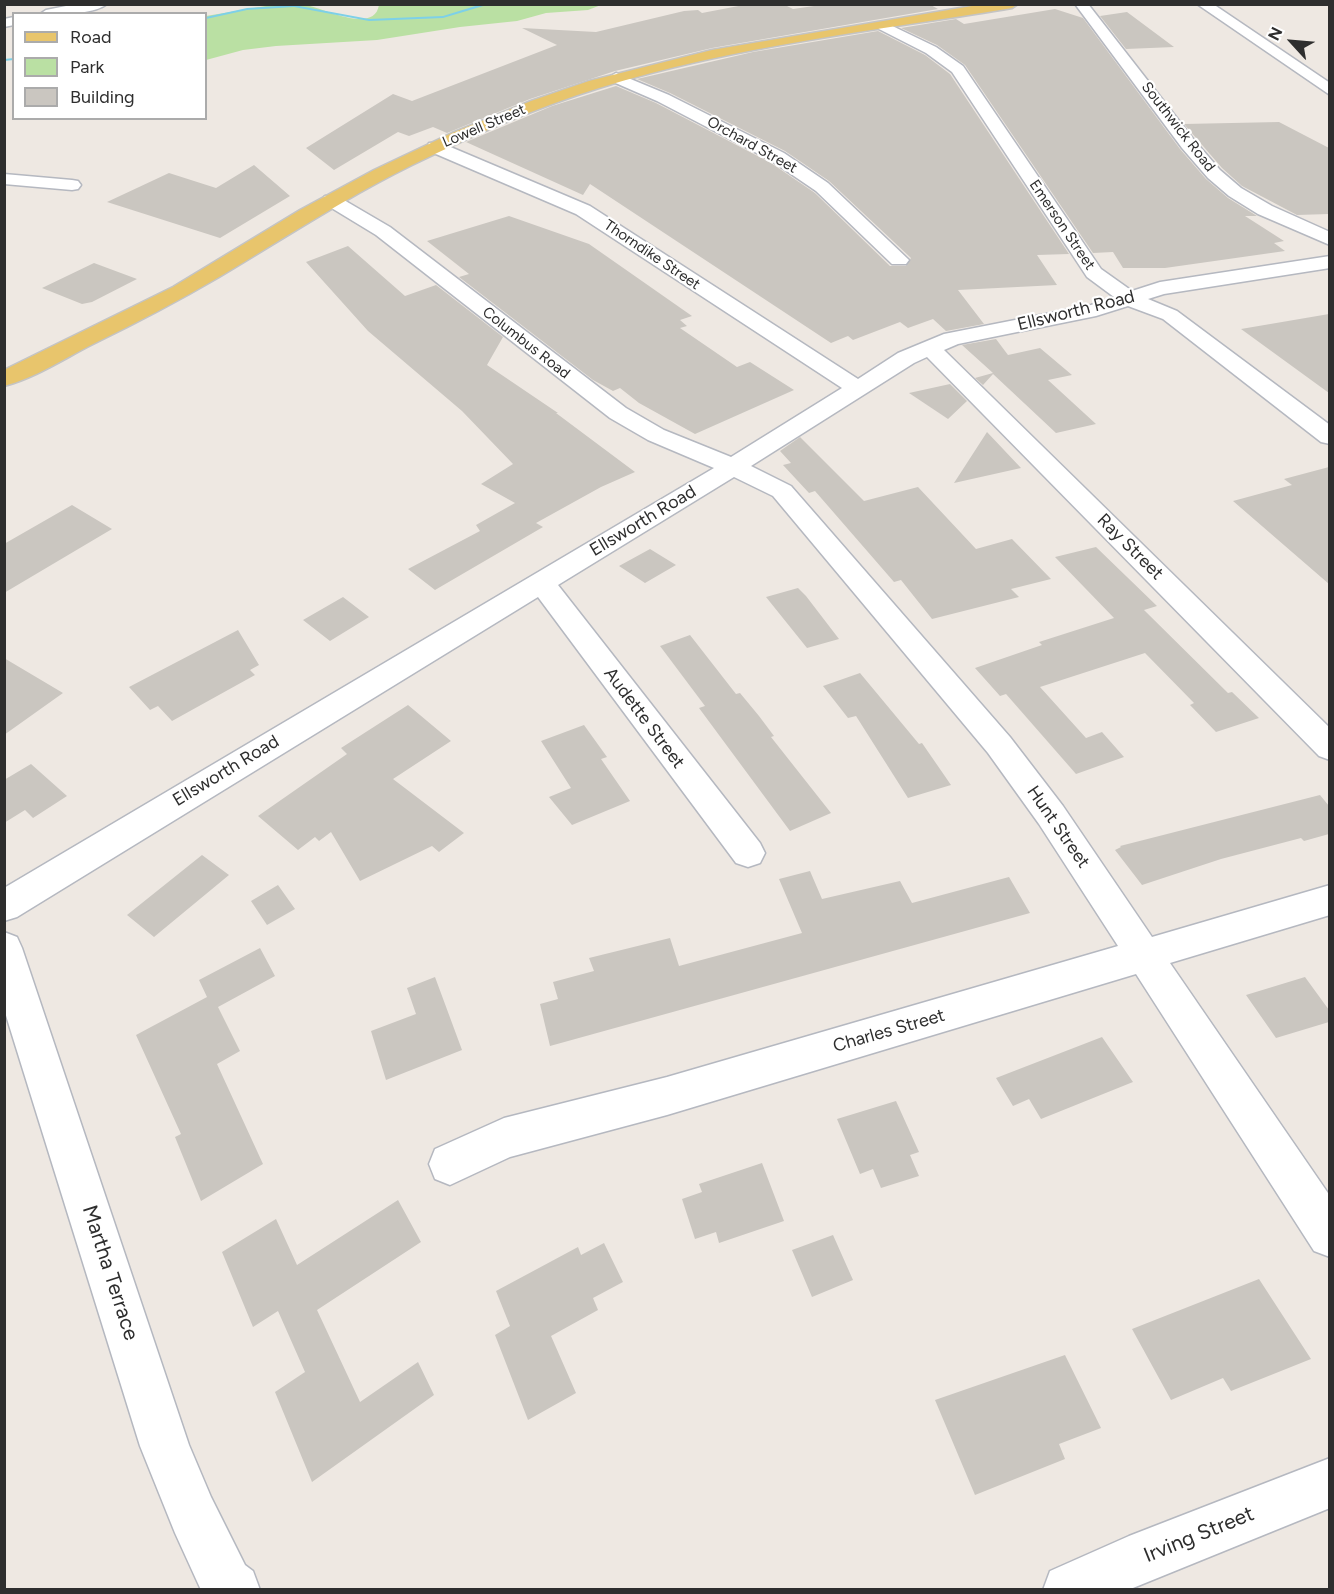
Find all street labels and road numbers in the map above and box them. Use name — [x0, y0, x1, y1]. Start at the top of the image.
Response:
street label: Southwick Road — [1137, 78, 1219, 176]
street label: Lowell Street — [440, 100, 528, 152]
street label: Orchard Street — [704, 113, 800, 177]
street label: Emerson Street — [1025, 177, 1099, 273]
street label: Thorndike Street — [601, 216, 703, 294]
street label: Ellsworth Road — [1015, 286, 1137, 336]
street label: Columbus Road — [479, 303, 573, 383]
street label: Ellsworth Road — [586, 481, 700, 561]
street label: Ray Street — [1092, 509, 1168, 585]
street label: Audette Street — [599, 663, 689, 773]
street label: Ellsworth Road — [169, 731, 283, 811]
street label: Hunt Street — [1022, 782, 1094, 872]
street label: Charles Street — [831, 1005, 947, 1057]
street label: Martha Terrace — [76, 1202, 144, 1344]
street label: Irving Street — [1140, 1501, 1258, 1569]

